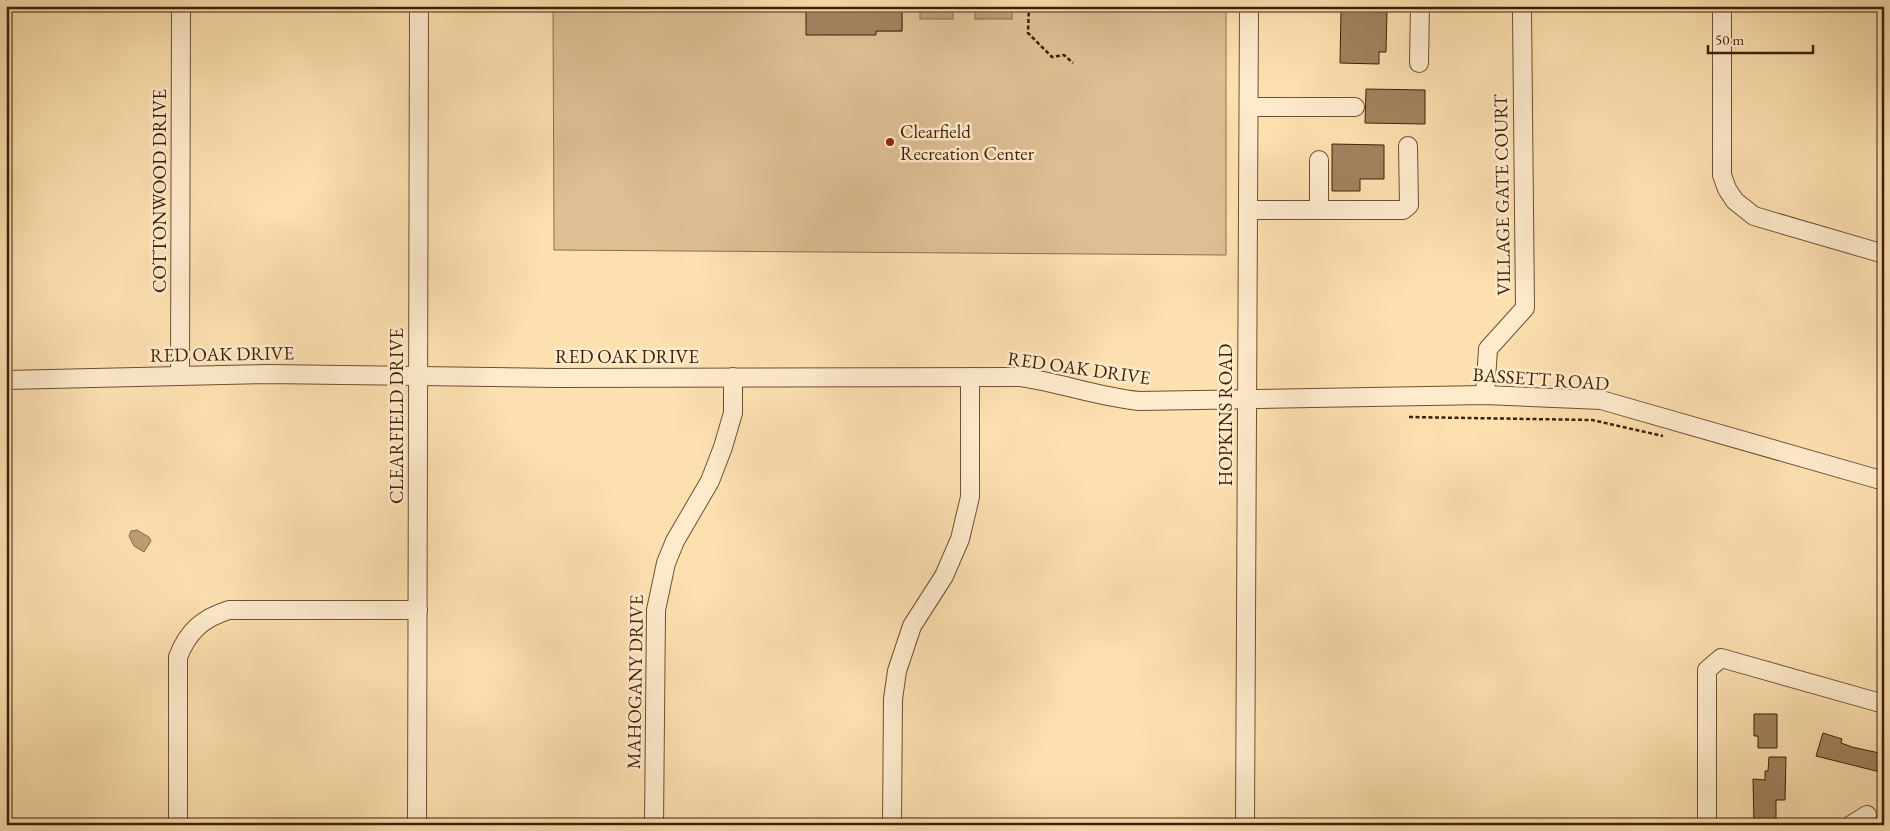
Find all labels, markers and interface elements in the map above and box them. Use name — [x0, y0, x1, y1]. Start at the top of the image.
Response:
scale bar — [1708, 22, 1812, 54]
text: 50 m — [1715, 30, 1744, 49]
street label: COTTONWOOD DRIVE — [147, 89, 172, 293]
street label: VILLAGE GATE COURT — [1488, 94, 1516, 296]
place label: Clearfield Recreation Center — [900, 119, 1035, 166]
marker: Clearfield Recreation Center — [884, 136, 896, 148]
street label: CLEARFIELD DRIVE — [384, 328, 409, 504]
street label: RED OAK DRIVE — [150, 340, 294, 368]
street label: RED OAK DRIVE — [555, 344, 699, 369]
street label: HOPKINS ROAD — [1213, 344, 1238, 486]
street label: RED OAK DRIVE — [1006, 346, 1152, 390]
street label: BASSETT ROAD — [1472, 362, 1610, 396]
street label: MAHOGANY DRIVE — [621, 594, 649, 770]

